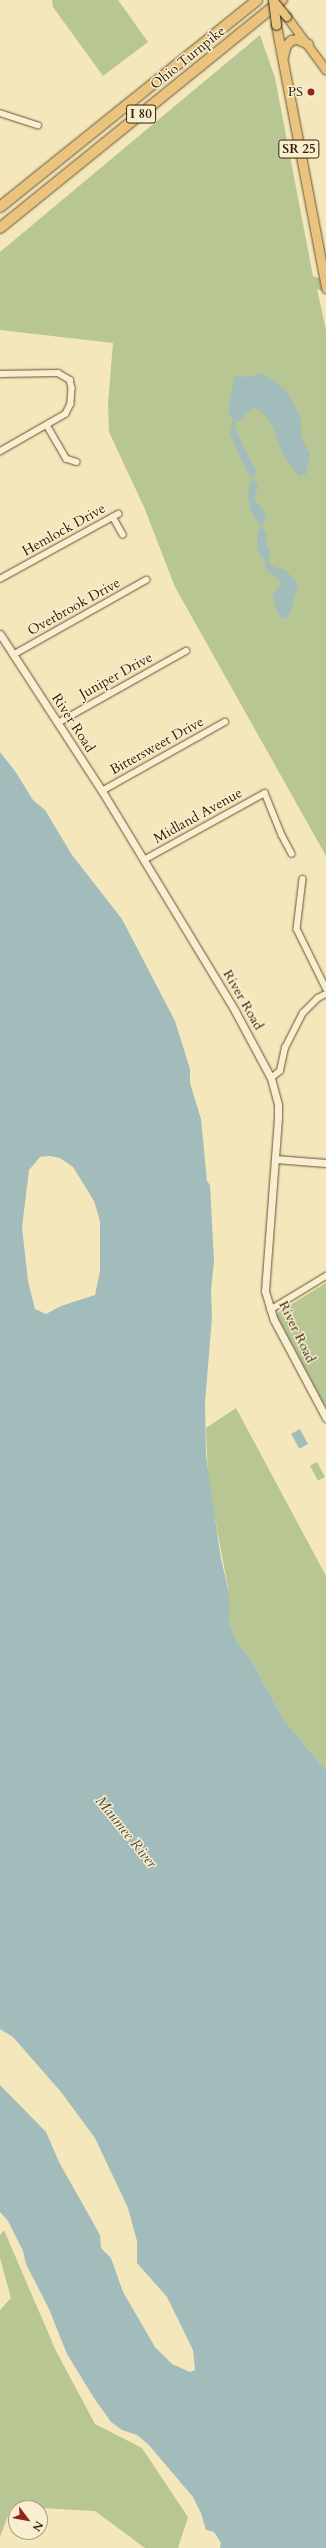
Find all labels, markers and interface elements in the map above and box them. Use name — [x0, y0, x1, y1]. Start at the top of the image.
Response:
street label: Ohio Turnpike — [147, 23, 229, 93]
place label: PS — [288, 84, 303, 100]
marker: PS — [306, 87, 316, 97]
road number: I 80 — [126, 103, 156, 125]
road number: SR 25 — [278, 138, 320, 160]
street label: Hemlock Drive — [19, 500, 109, 560]
street label: Overbrook Drive — [25, 575, 123, 639]
street label: Juniper Drive — [77, 649, 155, 703]
street label: River Road — [48, 690, 98, 756]
street label: Bittersweet Drive — [107, 713, 207, 779]
street label: Midland Avenue — [151, 785, 245, 847]
street label: River Road — [219, 967, 267, 1033]
street label: River Road — [275, 1298, 319, 1366]
water label: Maumee River — [91, 1792, 161, 1872]
north arrow — [8, 2500, 48, 2540]
text: N — [29, 2518, 47, 2534]

